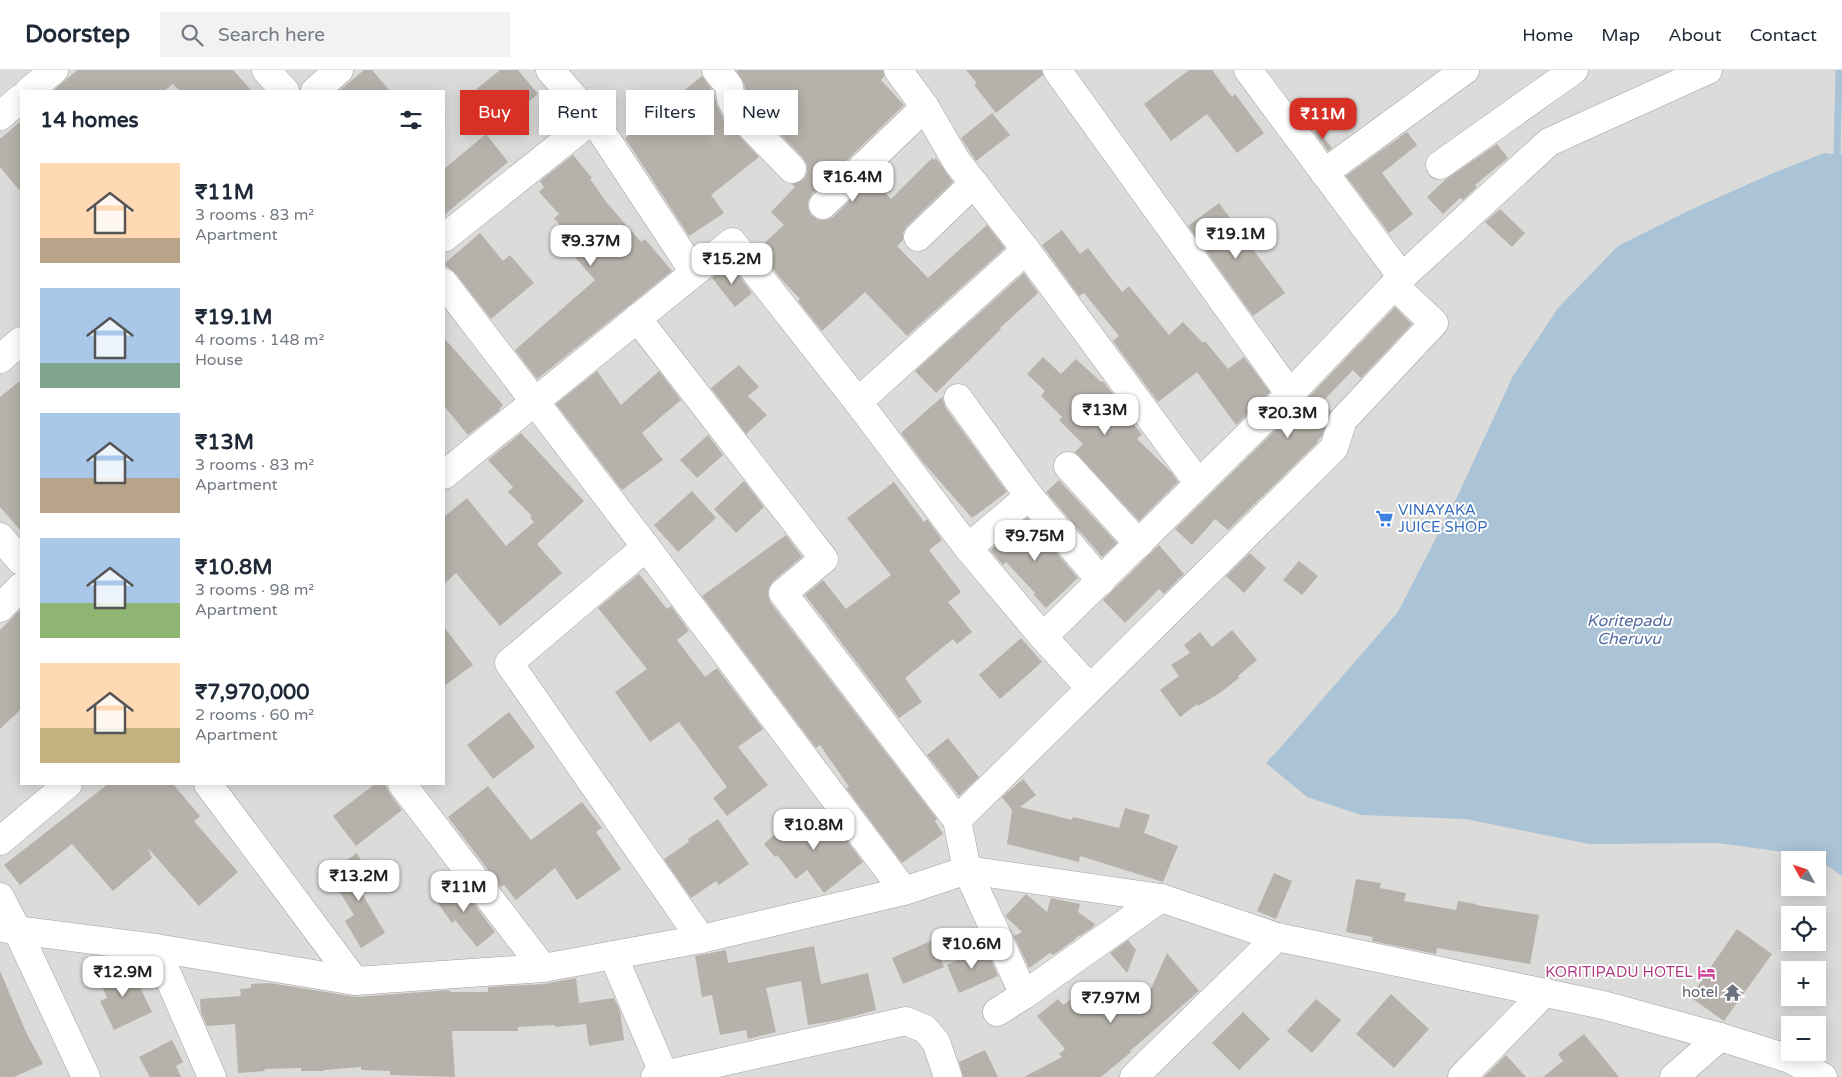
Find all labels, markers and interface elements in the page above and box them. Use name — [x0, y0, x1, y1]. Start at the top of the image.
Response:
search box — [160, 12, 510, 57]
text: Doorstep — [25, 20, 130, 49]
icon: search — [178, 21, 206, 49]
text: Search here — [218, 24, 325, 46]
text: Home — [1522, 24, 1573, 46]
text: Map — [1601, 24, 1640, 46]
text: About — [1668, 24, 1722, 46]
text: Contact — [1750, 24, 1817, 46]
chip: Buy — [460, 90, 529, 135]
chip: Rent — [539, 90, 616, 135]
chip: Filters — [626, 90, 714, 135]
chip: New — [724, 90, 798, 135]
pin: ₹11M — [1293, 98, 1353, 140]
text: ₹11M — [1301, 104, 1345, 124]
icon: filters — [397, 106, 425, 134]
text: 14 homes — [40, 108, 139, 133]
pin: ₹16.4M — [812, 160, 894, 203]
text: ₹16.4M — [824, 167, 882, 187]
text: ₹11M — [195, 180, 254, 205]
icon: home — [80, 183, 140, 243]
text: 3 rooms · 83 m² — [195, 205, 314, 225]
pin: ₹19.1M — [1195, 218, 1277, 260]
pin: ₹9.37M — [550, 224, 632, 267]
text: ₹19.1M — [1206, 224, 1266, 244]
text: Apartment — [195, 225, 278, 245]
text: ₹9.37M — [561, 231, 621, 251]
pin: ₹15.2M — [691, 242, 773, 285]
text: ₹15.2M — [703, 249, 761, 269]
text: ₹19.1M — [195, 305, 273, 330]
icon: home — [80, 308, 140, 368]
text: 4 rooms · 148 m² — [195, 330, 324, 350]
text: House — [195, 350, 243, 370]
pin: ₹13M — [1075, 394, 1135, 436]
pin: ₹20.3M — [1247, 396, 1329, 439]
text: ₹13M — [1083, 400, 1127, 420]
text: ₹20.3M — [1258, 403, 1318, 423]
text: ₹13M — [195, 430, 254, 455]
icon: home — [80, 433, 140, 493]
text: 3 rooms · 83 m² — [195, 455, 314, 475]
text: Apartment — [195, 475, 278, 495]
place label: VINAYAKA JUICE SHOP — [1398, 501, 1487, 536]
supermarket icon: VINAYAKA JUICE SHOP — [1374, 509, 1394, 529]
pin: ₹9.75M — [994, 520, 1076, 562]
text: ₹9.75M — [1006, 526, 1064, 546]
text: ₹10.8M — [195, 555, 273, 580]
icon: home — [80, 558, 140, 618]
text: 3 rooms · 98 m² — [195, 580, 314, 600]
text: Apartment — [195, 600, 278, 620]
water label: Koritepadu Cheruvu — [1587, 611, 1673, 649]
text: ₹7,970,000 — [195, 680, 309, 705]
icon: home — [80, 683, 140, 743]
text: 2 rooms · 60 m² — [195, 705, 314, 725]
text: Apartment — [195, 725, 278, 745]
pin: ₹10.8M — [773, 808, 855, 851]
text: ₹10.8M — [784, 815, 844, 835]
north arrow — [1781, 851, 1826, 896]
map controls — [1781, 851, 1826, 1061]
pin: ₹13.2M — [318, 860, 400, 902]
text: ₹13.2M — [329, 866, 389, 886]
pin: ₹11M — [434, 870, 494, 913]
text: ₹11M — [442, 877, 486, 897]
button: locate — [1781, 906, 1826, 951]
pin: ₹10.6M — [931, 928, 1013, 970]
text: ₹10.6M — [942, 934, 1002, 954]
pin: ₹12.9M — [82, 956, 164, 998]
button: + — [1781, 961, 1826, 1006]
text: ₹12.9M — [93, 962, 153, 982]
hotel icon: KORITIPADU HOTEL — [1697, 962, 1717, 982]
place label: KORITIPADU HOTEL — [1545, 963, 1693, 981]
pin: ₹7.97M — [1070, 982, 1152, 1024]
temple icon: hotel — [1722, 982, 1742, 1002]
place label: hotel — [1682, 983, 1718, 1001]
text: ₹7.97M — [1082, 988, 1140, 1008]
button: − — [1781, 1016, 1826, 1061]

